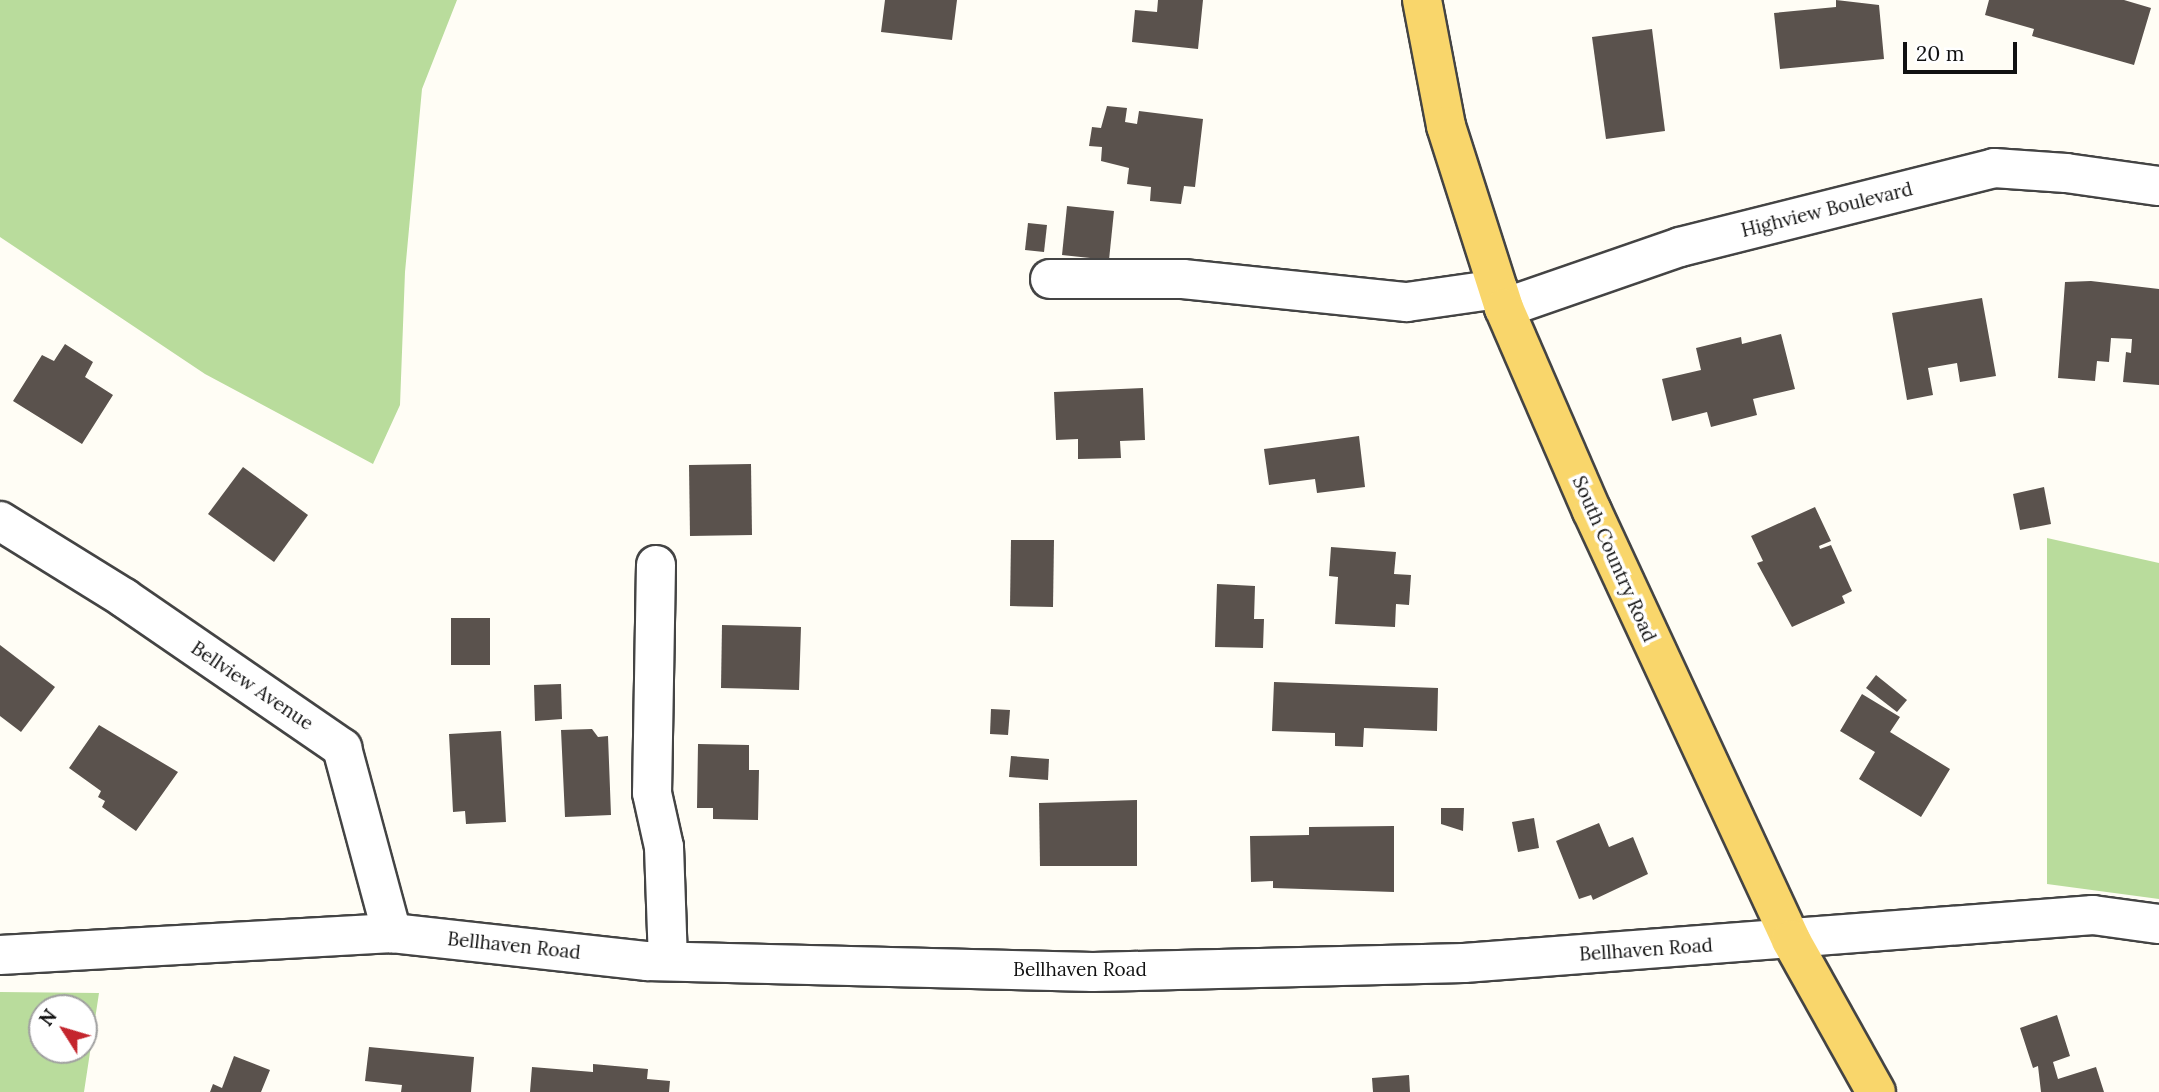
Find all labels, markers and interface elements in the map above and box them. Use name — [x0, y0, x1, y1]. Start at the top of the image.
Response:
scale bar — [1907, 28, 2021, 72]
text: 20 m — [1916, 40, 1965, 67]
street label: Highview Boulevard — [1739, 178, 1915, 242]
street label: South Country Road — [1567, 473, 1661, 645]
street label: Bellview Avenue — [187, 637, 317, 735]
street label: Bellhaven Road — [446, 928, 582, 964]
street label: Bellhaven Road — [1578, 934, 1714, 966]
street label: Bellhaven Road — [1013, 959, 1147, 981]
north arrow — [28, 994, 98, 1064]
text: N — [34, 1004, 62, 1031]

